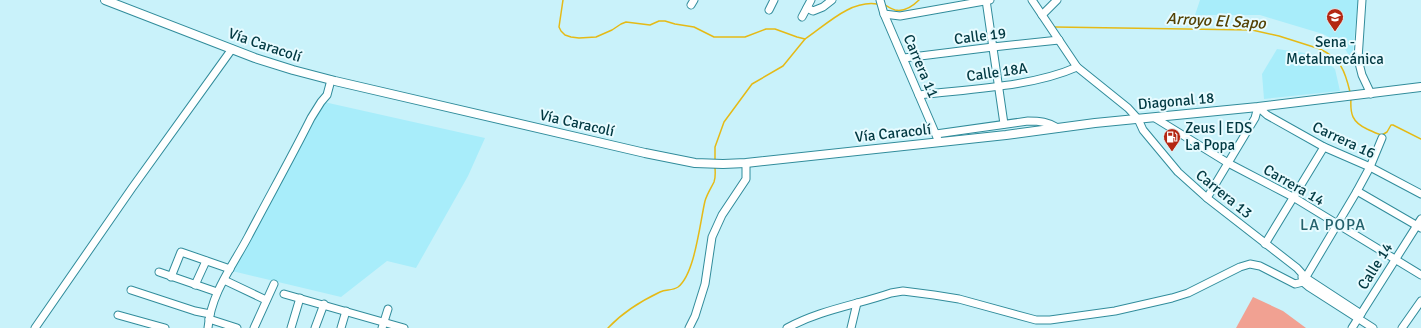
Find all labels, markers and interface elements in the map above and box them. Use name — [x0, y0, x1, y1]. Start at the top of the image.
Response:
school or university icon: Sena - Metalmecánica — [1325, 7, 1345, 32]
water label: Arroyo El Sapo — [1166, 8, 1267, 34]
street label: Vía Caracolí — [226, 24, 304, 66]
street label: Calle 19 — [953, 24, 1007, 48]
street label: Carrera 11 — [900, 31, 942, 101]
place label: Sena - Metalmecánica — [1286, 33, 1384, 68]
street label: Calle 18A — [965, 59, 1029, 85]
street label: Diagonal 18 — [1137, 89, 1215, 113]
street label: Vía Caracolí — [538, 106, 616, 140]
street label: Carrera 16 — [1310, 118, 1378, 162]
place label: Zeus | EDS La Popa — [1185, 119, 1252, 154]
street label: Vía Caracolí — [854, 120, 932, 146]
fuel station icon: Zeus | EDS La Popa — [1162, 127, 1182, 152]
street label: Carrera 14 — [1260, 160, 1328, 210]
street label: Carrera 13 — [1192, 166, 1256, 222]
district label: LA POPA — [1300, 215, 1366, 235]
street label: Calle 14 — [1354, 239, 1396, 293]

